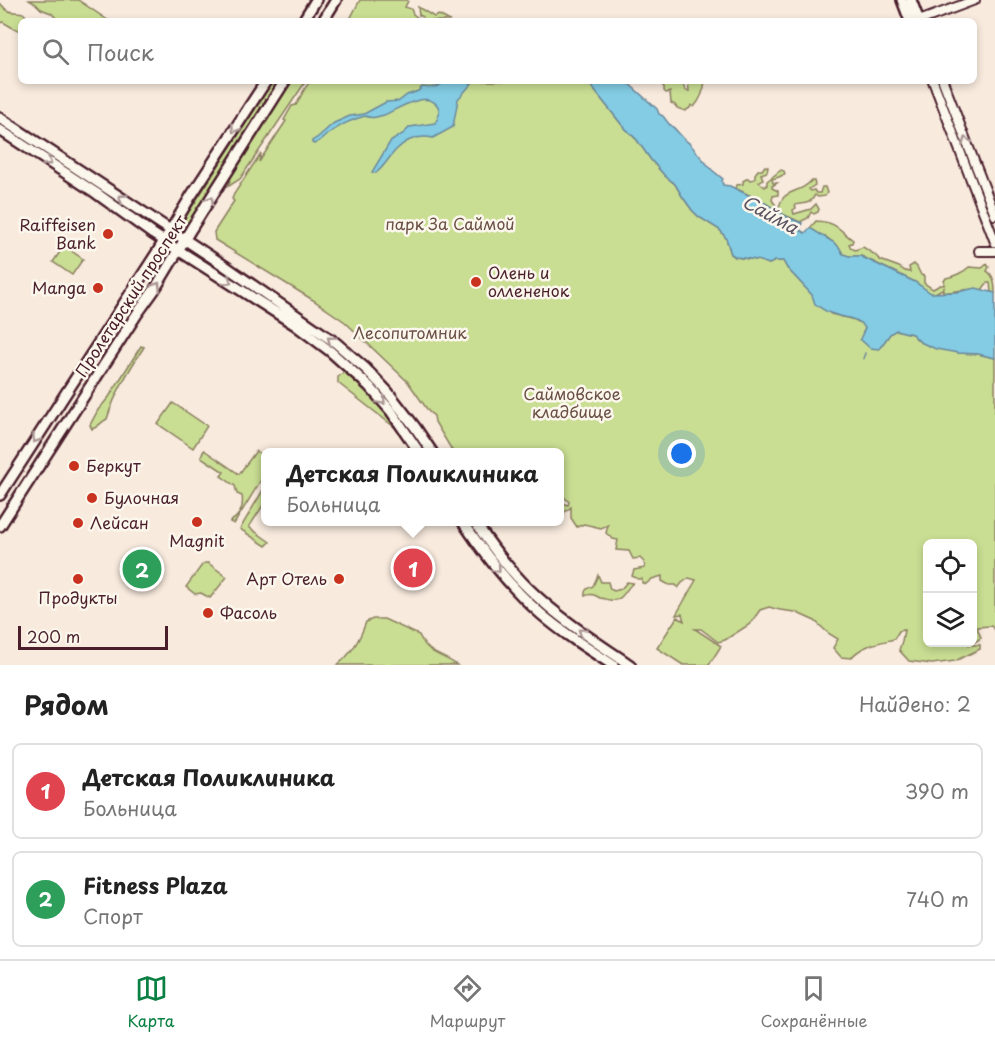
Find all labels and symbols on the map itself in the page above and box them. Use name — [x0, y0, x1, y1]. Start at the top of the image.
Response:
one-way arrow — [231, 122, 242, 133]
one-way arrow — [961, 136, 973, 147]
one-way arrow — [42, 154, 52, 166]
water label: Сайма — [738, 187, 804, 241]
one-way arrow — [117, 195, 128, 206]
one-way arrow — [202, 196, 214, 206]
street label: Пролетарский проспект — [69, 209, 192, 381]
park label: парк За Саймой — [385, 211, 515, 235]
place label: Raiffeisen Bank — [19, 212, 96, 254]
marker: Raiffeisen Bank — [101, 227, 115, 241]
place label: Олень и оллененок — [488, 260, 570, 302]
one-way arrow — [222, 274, 233, 285]
place label: Manga — [32, 275, 86, 299]
marker: Олень и оллененок — [469, 275, 483, 289]
marker: Manga — [91, 281, 105, 295]
one-way arrow — [150, 281, 161, 292]
park label: Лесопитомник — [353, 320, 467, 344]
one-way arrow — [327, 336, 338, 347]
park label: Саймовское кладбище — [523, 381, 621, 423]
one-way arrow — [374, 394, 385, 405]
one-way arrow — [32, 433, 43, 444]
your location — [667, 439, 696, 468]
place label: Беркут — [86, 453, 141, 477]
marker: Беркут — [67, 459, 81, 473]
place label: Булочная — [104, 485, 179, 509]
marker: Булочная — [85, 491, 99, 505]
place label: Лейсан — [90, 510, 149, 534]
marker: Magnit — [190, 515, 204, 529]
marker: Лейсан — [71, 516, 85, 530]
place label: Magnit — [169, 528, 225, 552]
pin: 2 — [122, 546, 162, 592]
pin: 1 — [394, 546, 432, 590]
one-way arrow — [490, 562, 501, 573]
place label: Арт Отель — [246, 566, 327, 590]
marker: Продукты — [71, 572, 85, 586]
marker: Арт Отель — [332, 572, 346, 586]
place label: Продукты — [38, 585, 118, 609]
place label: Фасоль — [220, 600, 277, 624]
marker: Фасоль — [201, 606, 215, 620]
scale bar — [18, 623, 168, 650]
one-way arrow — [577, 628, 588, 639]

